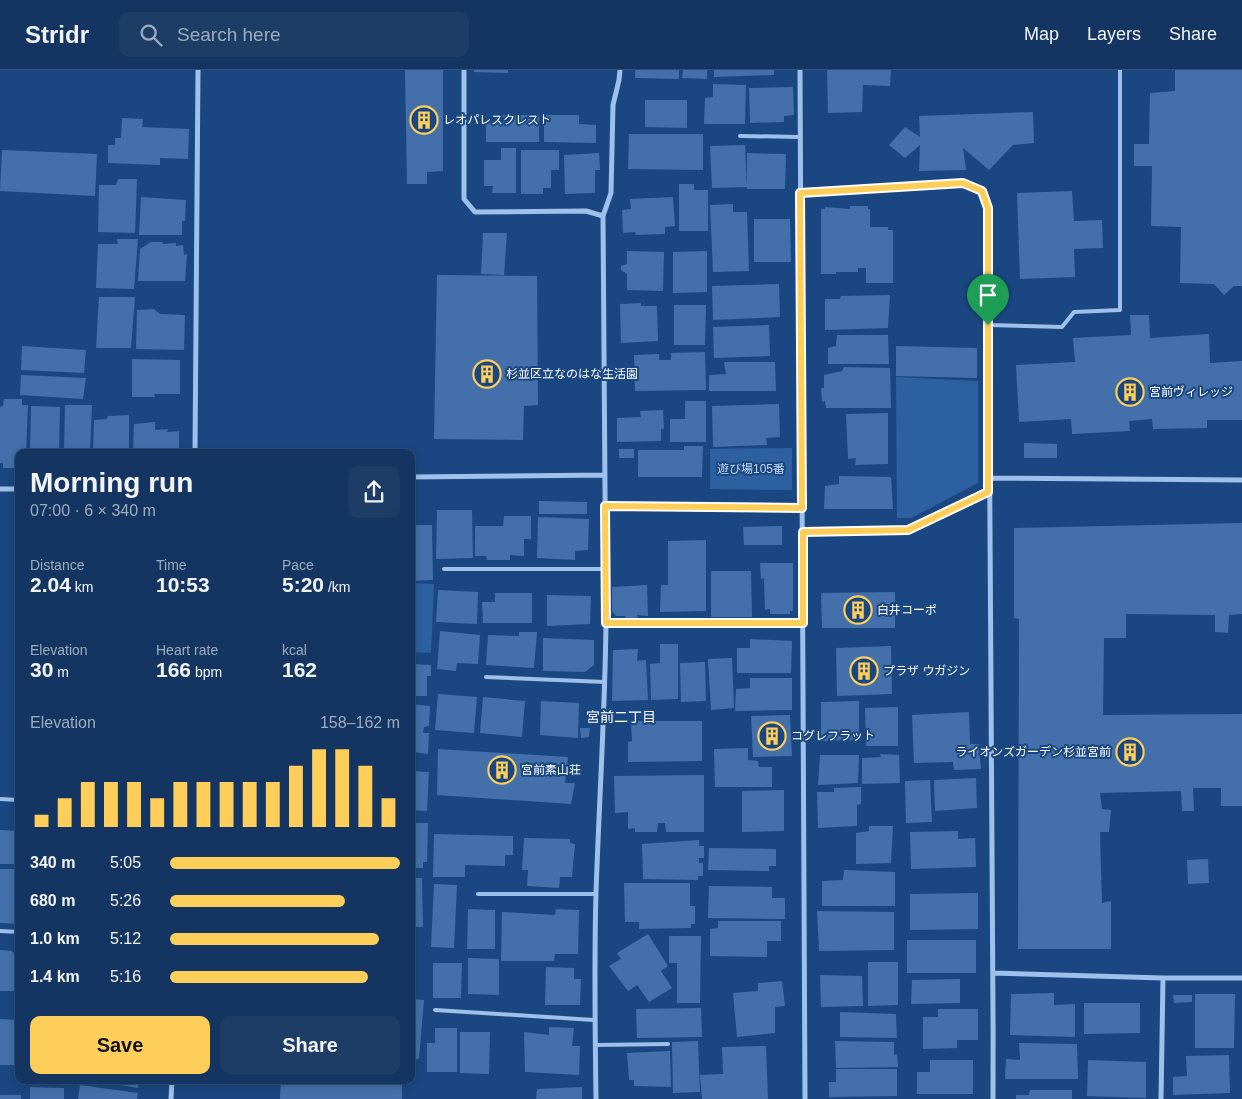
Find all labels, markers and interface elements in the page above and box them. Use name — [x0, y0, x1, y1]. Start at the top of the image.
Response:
search box — [119, 12, 469, 57]
text: Stridr — [25, 21, 89, 48]
icon: search — [137, 21, 165, 49]
text: Search here — [177, 24, 281, 45]
text: Map — [1024, 24, 1059, 44]
text: Layers — [1087, 24, 1141, 44]
text: Share — [1169, 24, 1217, 44]
building icon: レオパレスクレスト — [409, 105, 439, 135]
place label: レオパレスクレスト — [443, 113, 551, 127]
pin — [967, 274, 1009, 325]
icon: arrive — [974, 281, 1002, 309]
building icon: 杉並区立なのはな生活園 — [472, 359, 502, 389]
place label: 杉並区立なのはな生活園 — [506, 367, 638, 381]
building icon: 宮前ヴィレッジ — [1115, 377, 1145, 407]
place label: 宮前ヴィレッジ — [1149, 385, 1233, 399]
park label: 遊び場105番 — [717, 462, 785, 476]
button: share — [348, 466, 400, 518]
text: Morning run — [30, 467, 193, 498]
text: 07:00 · 6 × 340 m — [30, 502, 156, 519]
text: Distance — [30, 557, 84, 573]
text: Time — [156, 557, 187, 573]
text: Pace — [282, 557, 314, 573]
text: 2.04 — [30, 573, 71, 596]
text: 10:53 — [156, 573, 210, 596]
text: 5:20 — [282, 573, 324, 596]
text: km — [71, 579, 93, 595]
text: /km — [324, 579, 350, 595]
building icon: 白井コーポ — [843, 595, 873, 625]
place label: 白井コーポ — [877, 603, 937, 617]
text: Elevation — [30, 642, 88, 658]
text: Heart rate — [156, 642, 218, 658]
text: kcal — [282, 642, 307, 658]
building icon: プラザ ウガジン — [849, 656, 879, 686]
text: 30 — [30, 658, 53, 681]
text: 166 — [156, 658, 191, 681]
text: 162 — [282, 658, 317, 681]
text: m — [53, 664, 69, 680]
text: bpm — [191, 664, 222, 680]
place label: プラザ ウガジン — [883, 664, 970, 678]
district label: 宮前二丁目 — [586, 709, 656, 725]
text: Elevation — [30, 714, 96, 731]
text: 158–162 m — [320, 714, 400, 731]
building icon: コグレフラット — [757, 721, 787, 751]
place label: コグレフラット — [791, 729, 875, 743]
building icon: ライオンズガーデン杉並宮前 — [1115, 737, 1145, 767]
place label: ライオンズガーデン杉並宮前 — [955, 745, 1111, 759]
building icon: 宮前素山荘 — [487, 755, 517, 785]
place label: 宮前素山荘 — [521, 763, 581, 777]
text: 340 m — [30, 854, 75, 871]
text: 5:05 — [110, 854, 141, 871]
text: 680 m — [30, 892, 75, 909]
text: 5:26 — [110, 892, 141, 909]
text: 1.0 km — [30, 930, 80, 947]
text: 5:12 — [110, 930, 141, 947]
text: 1.4 km — [30, 968, 80, 985]
text: 5:16 — [110, 968, 141, 985]
button: Save — [30, 1016, 210, 1074]
button: Share — [220, 1016, 400, 1074]

